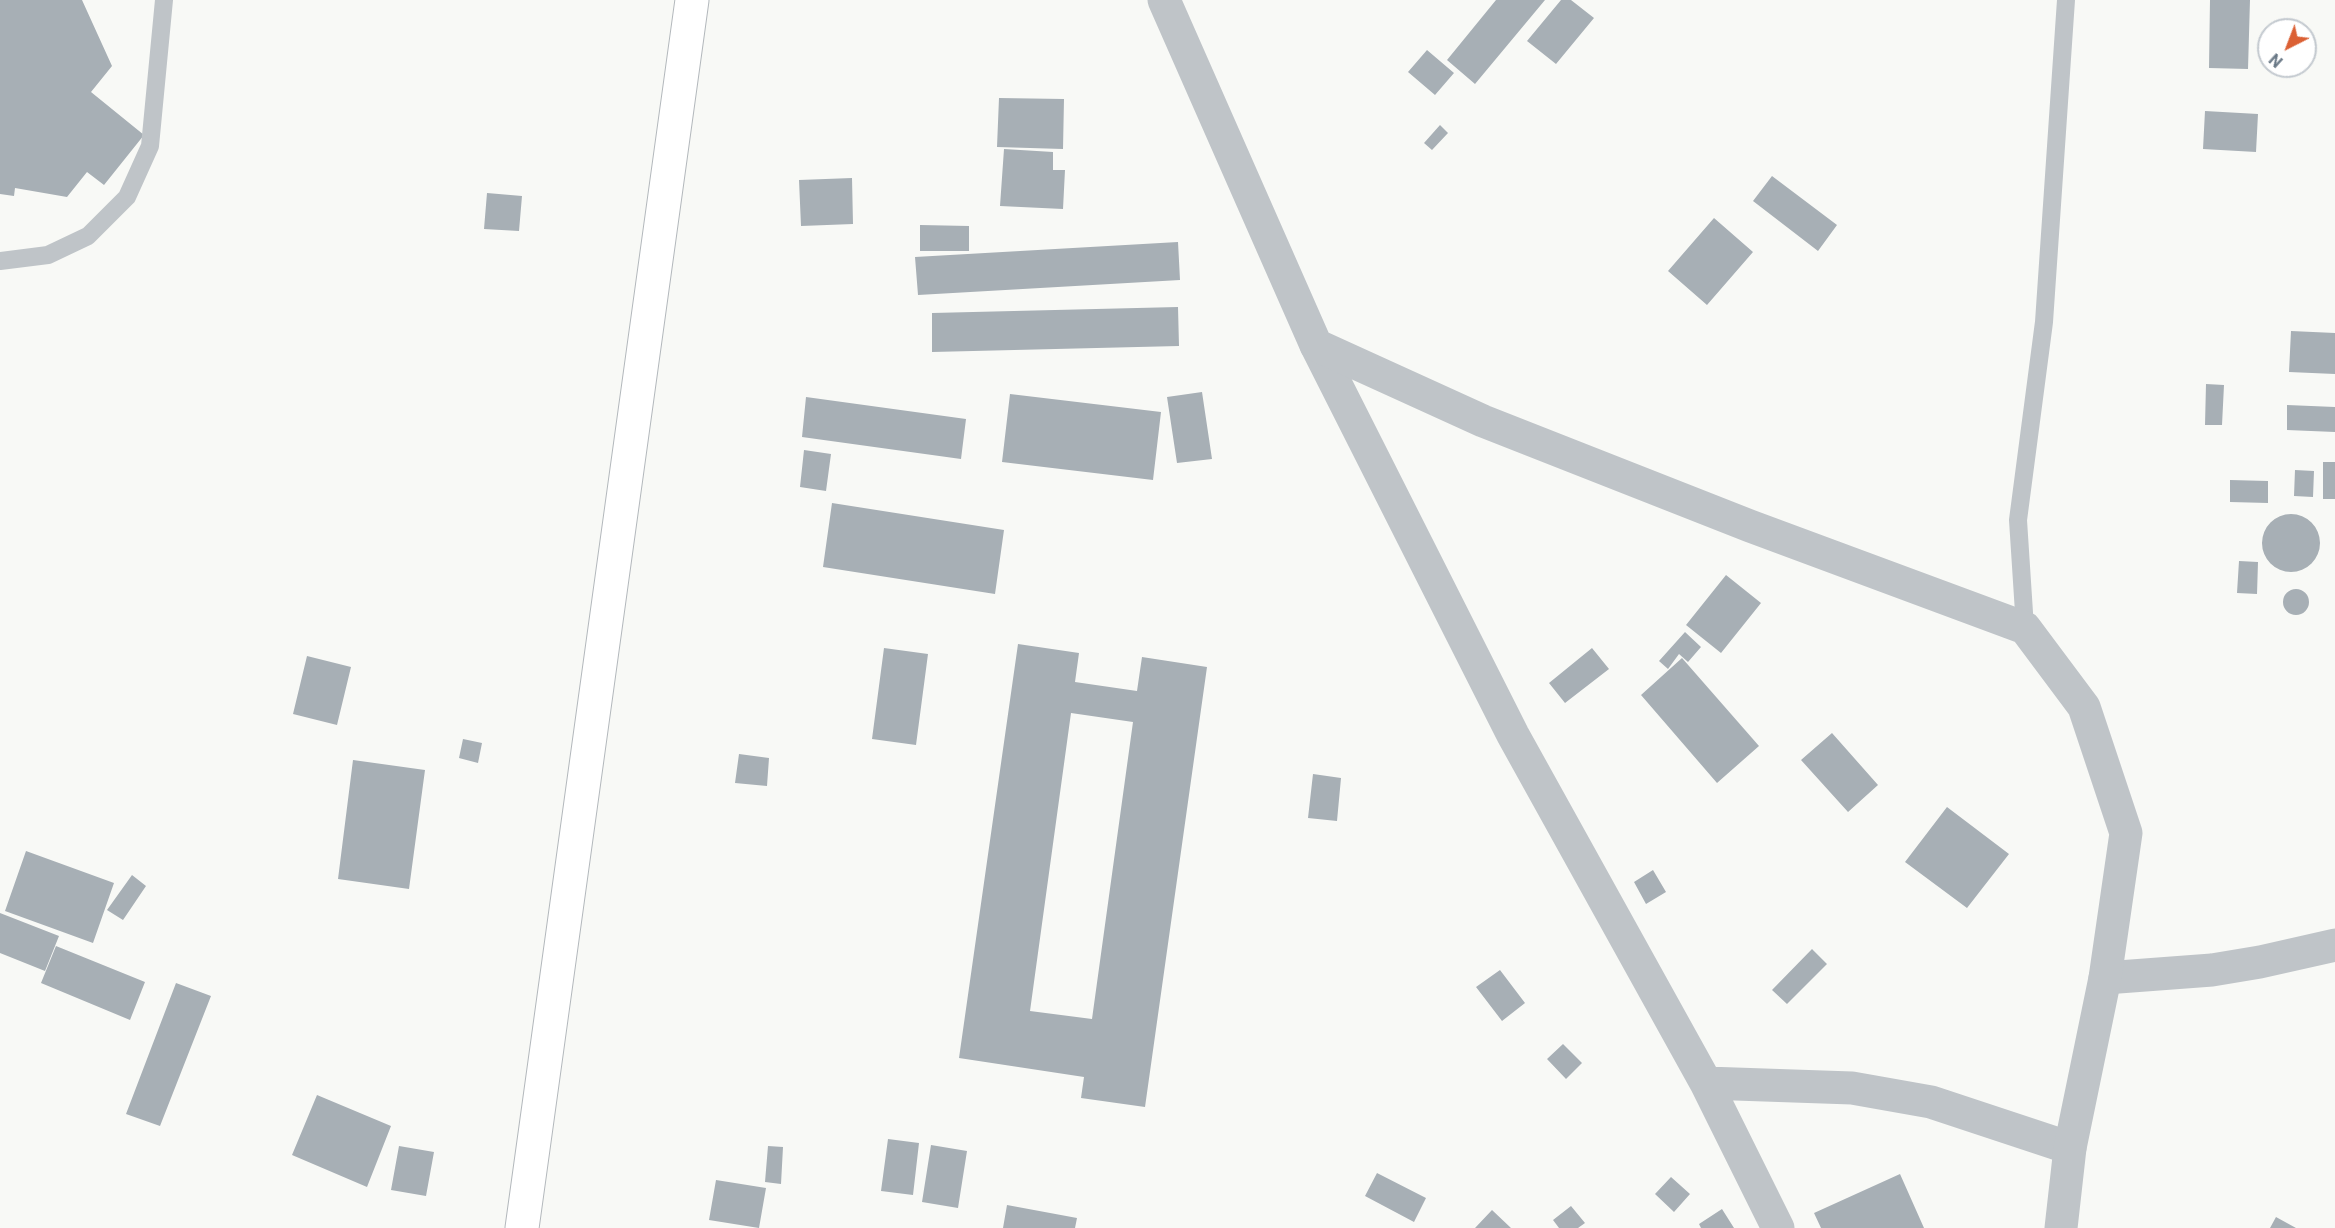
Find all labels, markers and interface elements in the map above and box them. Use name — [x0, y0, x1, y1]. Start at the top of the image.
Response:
north arrow — [2257, 18, 2317, 78]
text: N — [2265, 49, 2287, 71]

